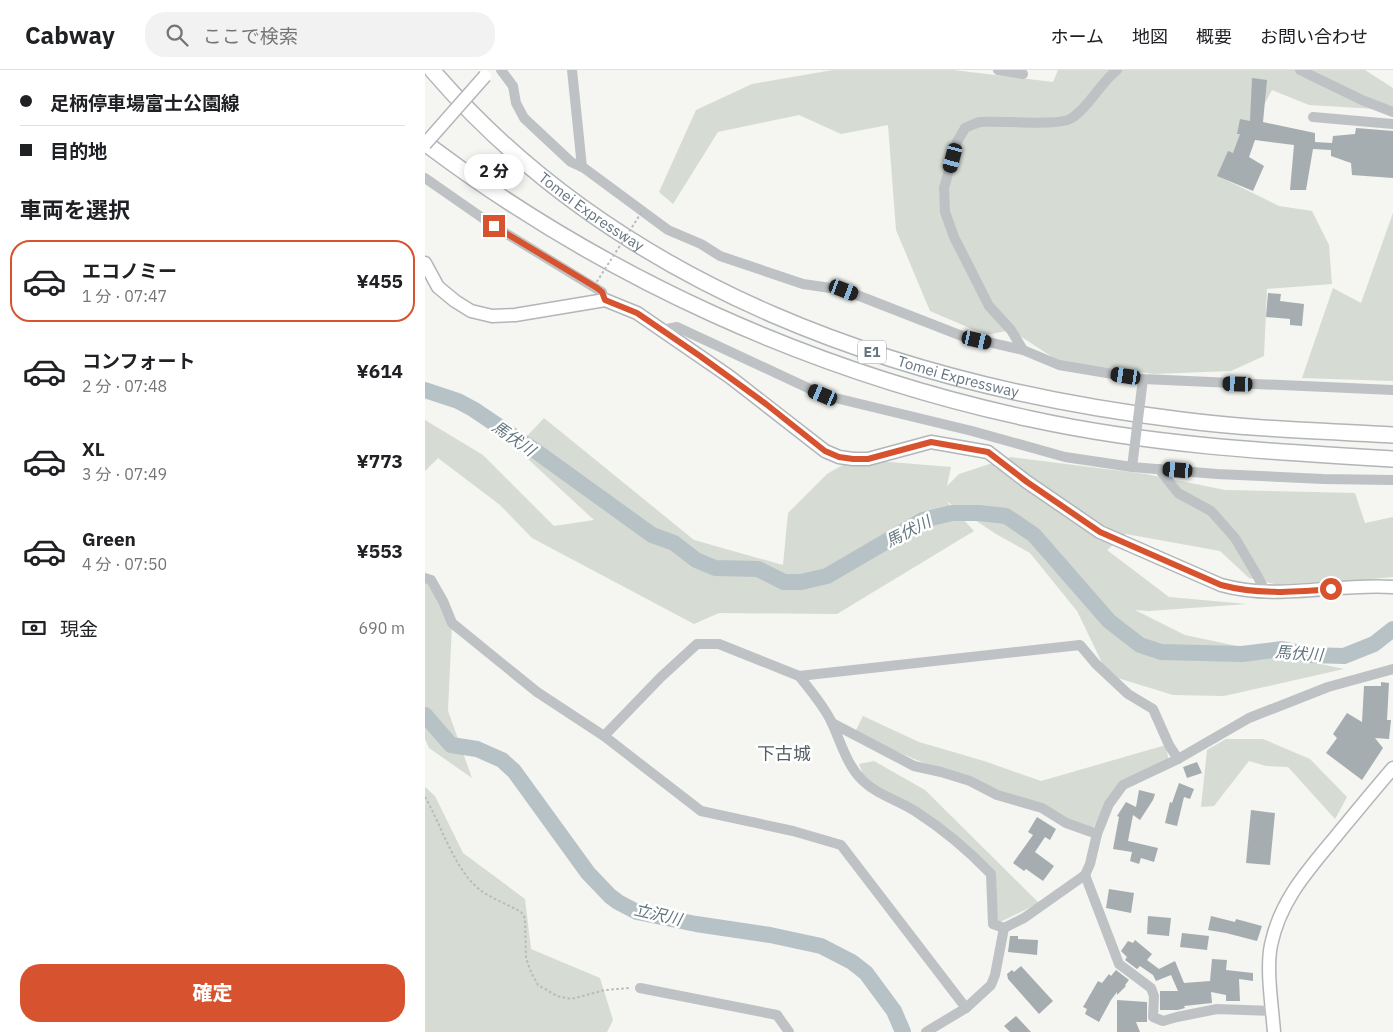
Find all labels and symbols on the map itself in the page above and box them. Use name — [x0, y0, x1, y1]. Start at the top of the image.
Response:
car — [941, 142, 964, 174]
callout: 2 分 — [464, 154, 524, 188]
street label: Tomei Expressway — [535, 168, 648, 255]
route end — [483, 215, 505, 237]
car — [827, 278, 860, 302]
car — [960, 329, 993, 351]
road number: E1 — [858, 340, 886, 364]
street label: Tomei Expressway — [895, 351, 1021, 401]
car — [1110, 366, 1141, 386]
car — [1222, 376, 1253, 392]
car — [806, 382, 839, 408]
water label: 馬伏川 — [489, 416, 541, 461]
car — [1162, 461, 1193, 479]
water label: 馬伏川 — [882, 510, 936, 551]
route start — [1320, 578, 1342, 600]
water label: 馬伏川 — [1274, 641, 1326, 665]
district label: 下古城 — [757, 742, 811, 765]
water label: 立沢川 — [632, 899, 686, 930]

